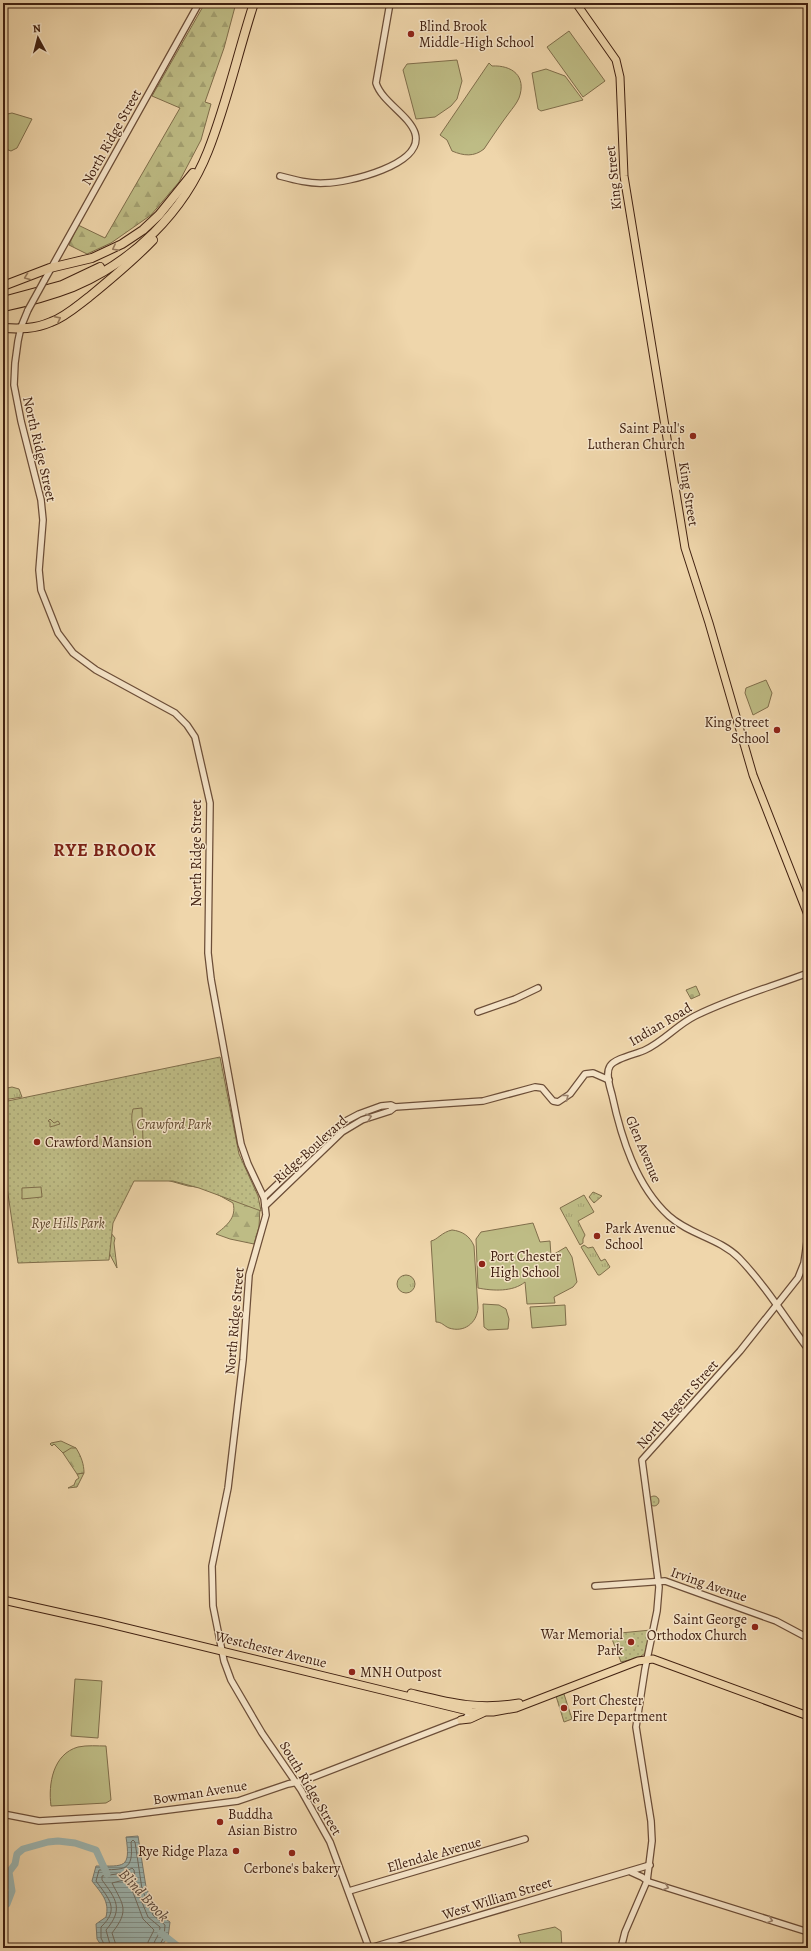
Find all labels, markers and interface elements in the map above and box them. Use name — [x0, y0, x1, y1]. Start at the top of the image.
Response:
place label: Blind Brook Middle-High School — [419, 17, 534, 52]
north arrow — [18, 18, 58, 58]
text: N — [32, 21, 42, 37]
marker: Blind Brook Middle-High School — [406, 29, 416, 39]
street label: North Ridge Street — [77, 85, 146, 189]
street label: King Street — [601, 144, 626, 211]
one-way arrow — [112, 243, 119, 250]
one-way arrow — [23, 272, 30, 280]
one-way arrow — [53, 316, 61, 324]
street label: North Ridge Street — [18, 395, 61, 504]
place label: Saint Paul's Lutheran Church — [587, 419, 686, 454]
marker: Saint Paul's Lutheran Church — [688, 431, 698, 441]
street label: King Street — [674, 461, 703, 528]
place label: King Street School — [704, 713, 770, 748]
marker: King Street School — [772, 725, 782, 735]
street label: North Ridge Street — [187, 799, 206, 907]
district label: RYE BROOK — [53, 838, 157, 862]
street label: Indian Road — [625, 998, 696, 1051]
one-way arrow — [561, 1095, 568, 1102]
street label: Ridge Boulevard — [269, 1111, 352, 1188]
street label: Glen Avenue — [621, 1113, 666, 1186]
one-way arrow — [365, 1114, 372, 1122]
park label: Crawford Park — [136, 1115, 212, 1134]
place label: Crawford Mansion — [45, 1133, 152, 1152]
marker: Crawford Mansion — [32, 1137, 42, 1147]
park label: Rye Hills Park — [31, 1214, 105, 1233]
place label: Park Avenue School — [605, 1219, 676, 1254]
marker: Park Avenue School — [592, 1231, 602, 1241]
place label: Port Chester High School — [490, 1247, 562, 1282]
marker: Port Chester High School — [477, 1259, 487, 1269]
street label: North Ridge Street — [220, 1266, 249, 1375]
street label: North Regent Street — [632, 1355, 723, 1453]
street label: Irving Avenue — [668, 1562, 750, 1606]
place label: Saint George Orthodox Church — [647, 1610, 748, 1645]
marker: Saint George Orthodox Church — [750, 1622, 760, 1632]
place label: War Memorial Park — [540, 1625, 624, 1660]
street label: Westchester Avenue — [212, 1626, 329, 1673]
marker: War Memorial Park — [626, 1637, 636, 1647]
place label: MNH Outpost — [360, 1663, 442, 1682]
marker: MNH Outpost — [347, 1667, 357, 1677]
place label: Port Chester Fire Department — [572, 1691, 668, 1726]
marker: Port Chester Fire Department — [559, 1703, 569, 1713]
street label: South Ridge Street — [275, 1738, 346, 1839]
street label: Bowman Avenue — [152, 1776, 249, 1809]
place label: Buddha Asian Bistro — [227, 1805, 297, 1840]
marker: Buddha Asian Bistro — [215, 1817, 225, 1827]
street label: Ellendale Avenue — [385, 1832, 483, 1877]
place label: Rye Ridge Plaza — [138, 1842, 228, 1861]
marker: Rye Ridge Plaza — [231, 1846, 241, 1856]
marker: Cerbone's bakery — [287, 1848, 297, 1858]
place label: Cerbone's bakery — [244, 1859, 341, 1878]
water label: Blind Brook — [114, 1864, 174, 1926]
street label: West William Street — [439, 1873, 555, 1925]
one-way arrow — [662, 1882, 669, 1891]
one-way arrow — [767, 1915, 774, 1924]

